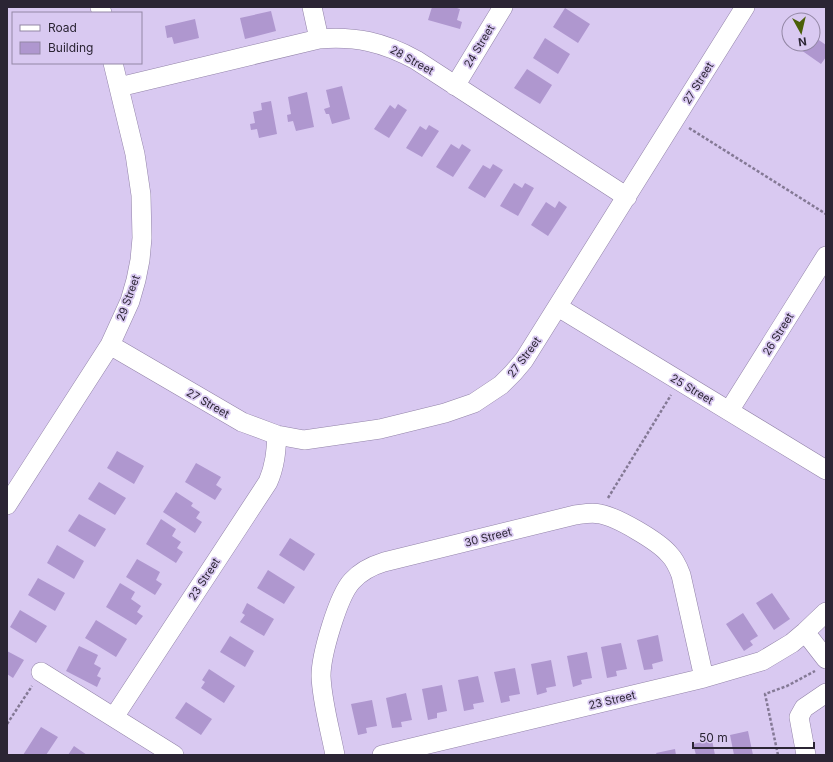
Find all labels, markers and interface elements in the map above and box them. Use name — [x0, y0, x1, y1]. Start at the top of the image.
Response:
legend — [12, 12, 142, 64]
north arrow — [781, 12, 821, 52]
text: Road — [48, 20, 77, 35]
street label: 24 Street — [461, 22, 498, 70]
text: N — [797, 34, 808, 49]
text: Building — [48, 40, 93, 55]
street label: 28 Street — [388, 42, 437, 78]
street label: 27 Street — [680, 59, 717, 107]
street label: 29 Street — [113, 273, 143, 323]
street label: 26 Street — [759, 310, 797, 358]
street label: 27 Street — [504, 334, 544, 380]
street label: 25 Street — [668, 371, 716, 407]
street label: 27 Street — [184, 385, 232, 421]
street label: 30 Street — [463, 524, 513, 550]
street label: 23 Street — [185, 555, 223, 603]
street label: 23 Street — [587, 688, 637, 712]
scale bar — [693, 724, 814, 750]
text: 50 m — [699, 730, 728, 745]

